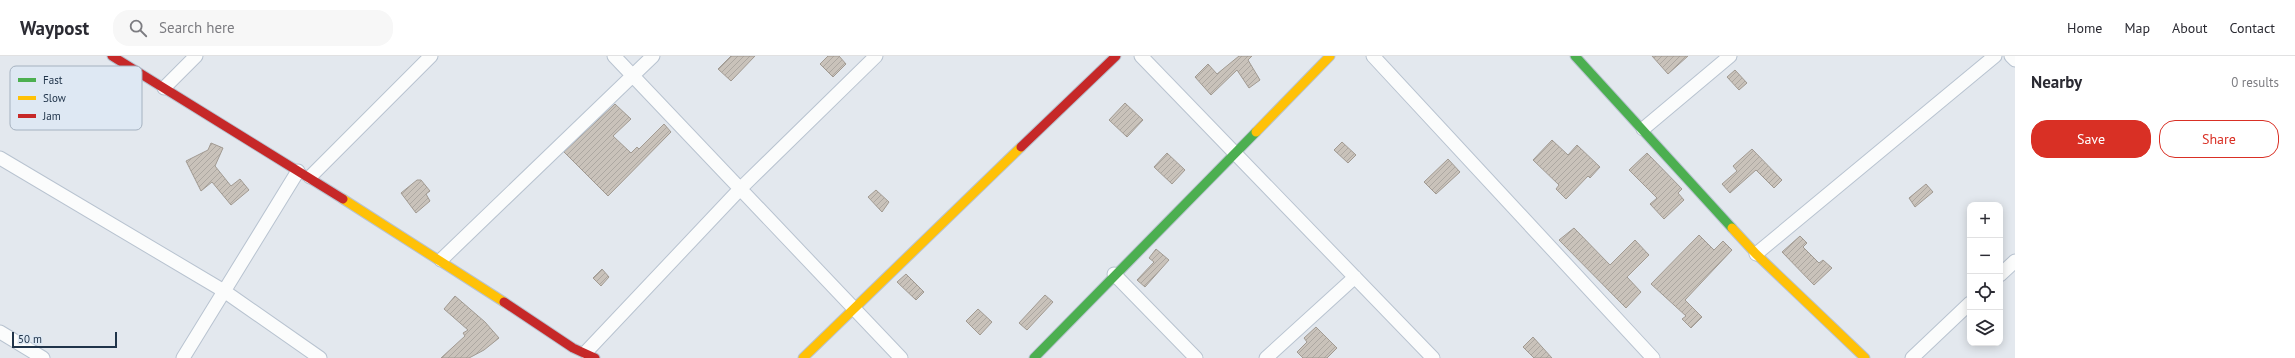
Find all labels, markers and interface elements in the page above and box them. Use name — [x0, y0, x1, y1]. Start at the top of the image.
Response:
search box — [113, 10, 393, 46]
text: Waypost — [20, 16, 89, 40]
icon: search — [127, 17, 149, 39]
text: Search here — [159, 18, 235, 37]
text: Home — [2067, 19, 2102, 37]
text: Map — [2124, 19, 2150, 37]
text: About — [2172, 19, 2208, 37]
text: Contact — [2230, 19, 2275, 37]
legend — [10, 66, 142, 130]
text: Nearby — [2031, 71, 2082, 93]
text: Fast — [43, 73, 63, 87]
text: 0 results — [2231, 74, 2279, 91]
text: Slow — [43, 91, 66, 105]
text: Jam — [42, 109, 61, 123]
button: Save — [2031, 120, 2151, 158]
button: Share — [2159, 120, 2279, 158]
map controls — [1967, 202, 2003, 346]
button: + — [1967, 202, 2003, 238]
button: − — [1967, 238, 2003, 274]
button: locate — [1967, 274, 2003, 310]
button: layers — [1967, 310, 2003, 346]
scale bar — [12, 330, 117, 349]
text: 50 m — [18, 332, 42, 346]

